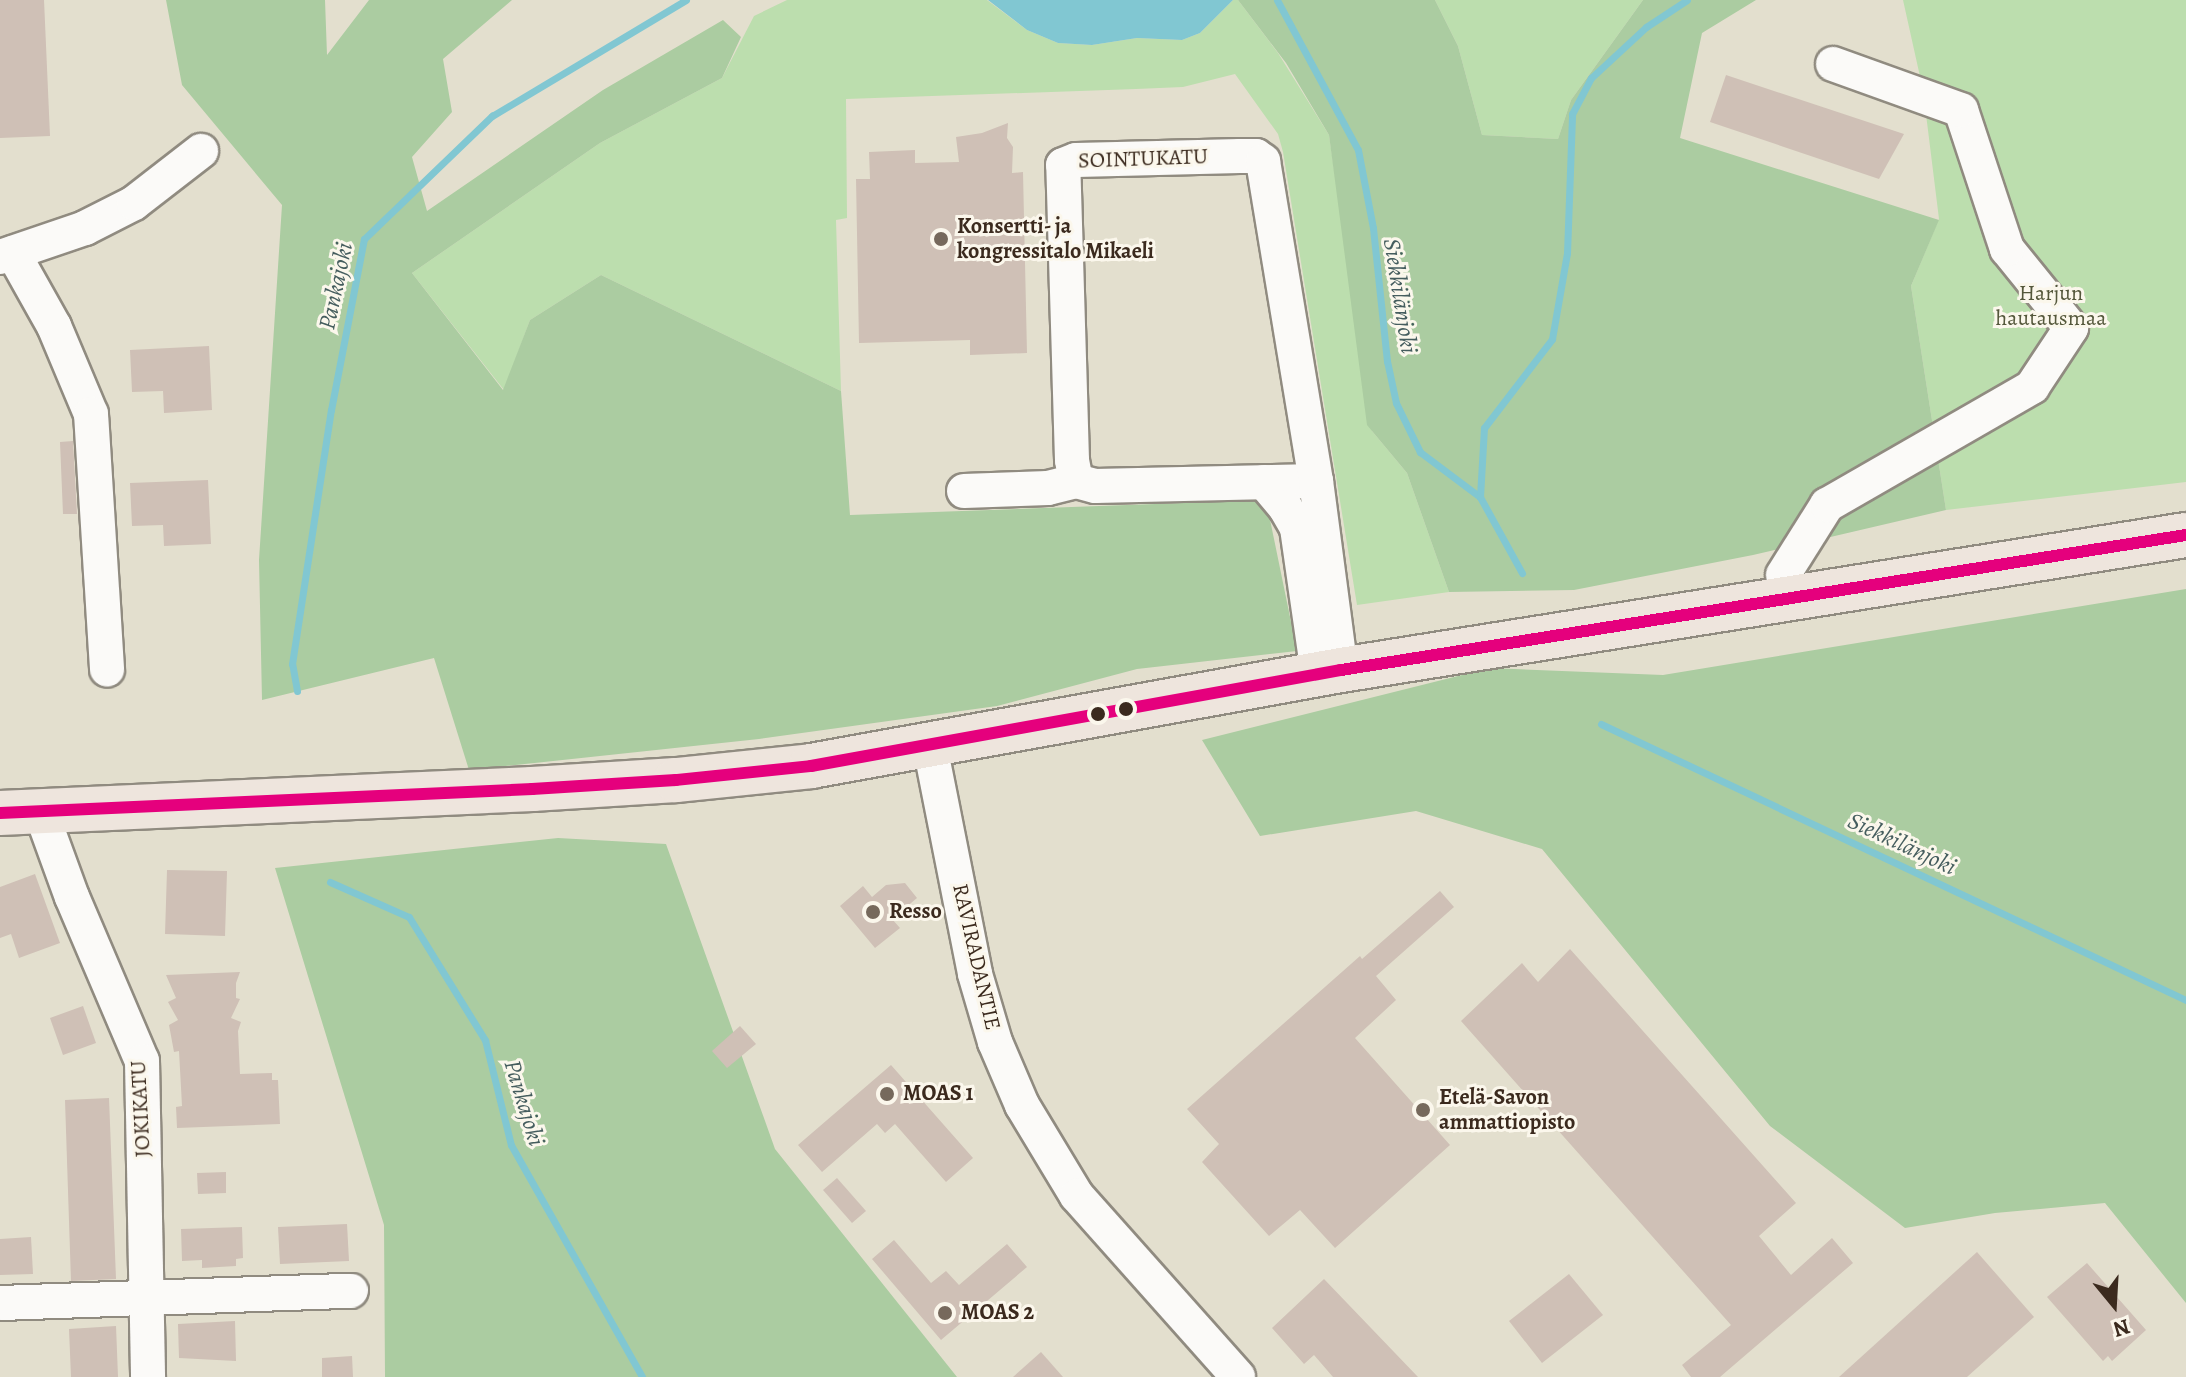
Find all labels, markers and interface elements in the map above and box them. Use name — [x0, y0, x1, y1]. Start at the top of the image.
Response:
street label: SOINTUKATU — [1078, 144, 1208, 174]
place label: Konsertti- ja kongressitalo Mikaeli — [957, 213, 1154, 264]
marker: Konsertti- ja kongressitalo Mikaeli — [932, 230, 950, 248]
water label: Siekkilänjoki — [1377, 236, 1423, 356]
water label: Pankajoki — [313, 240, 359, 332]
park label: Harjun hautausmaa — [1996, 280, 2106, 332]
unlabelled marker — [1118, 701, 1134, 717]
unlabelled marker — [1090, 706, 1106, 722]
water label: Siekkilänjoki — [1843, 806, 1961, 882]
street label: RAVIRADANTIE — [946, 881, 1006, 1033]
place label: Resso — [889, 899, 942, 925]
marker: Resso — [864, 903, 882, 921]
water label: Pankajoki — [497, 1056, 551, 1150]
street label: JOKIKATU — [125, 1060, 157, 1158]
place label: MOAS 1 — [903, 1081, 973, 1107]
place label: Etelä-Savon ammattiopisto — [1439, 1084, 1575, 1136]
marker: MOAS 1 — [878, 1085, 896, 1103]
marker: Etelä-Savon ammattiopisto — [1414, 1101, 1432, 1119]
north arrow — [2074, 1265, 2154, 1345]
place label: MOAS 2 — [961, 1300, 1034, 1326]
marker: MOAS 2 — [936, 1304, 954, 1322]
text: N — [2109, 1311, 2134, 1345]

